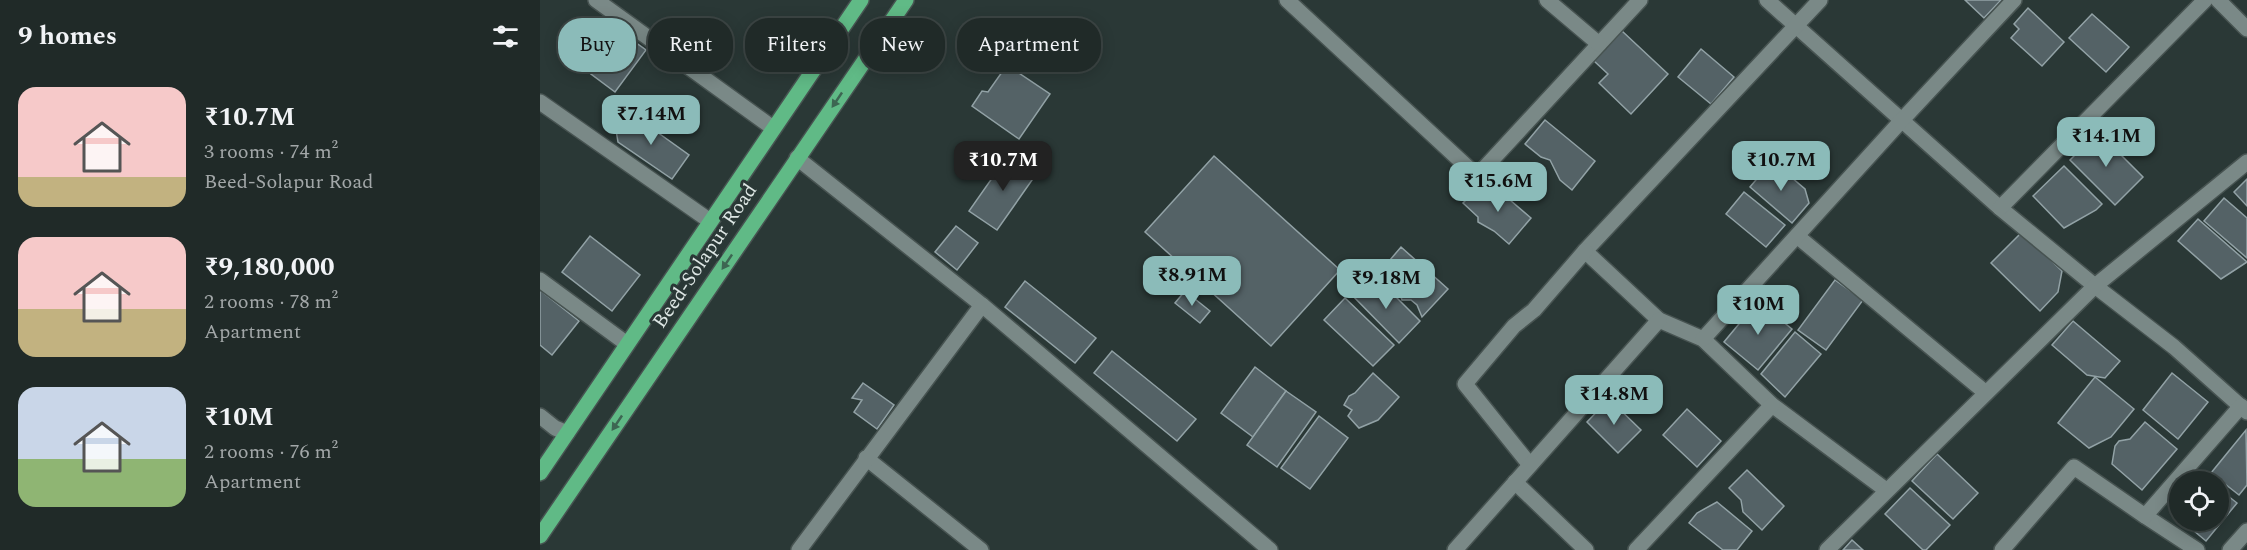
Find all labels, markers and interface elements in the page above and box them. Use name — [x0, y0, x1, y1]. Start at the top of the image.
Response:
text: 9 homes — [18, 16, 117, 56]
chip: Buy — [558, 18, 636, 72]
chip: Rent — [648, 18, 733, 72]
chip: Filters — [745, 18, 848, 72]
chip: New — [860, 18, 945, 72]
chip: Apartment — [957, 18, 1101, 72]
icon: filters — [489, 20, 522, 53]
one-way arrow — [831, 92, 843, 108]
pin: ₹7.14M — [602, 95, 700, 146]
text: ₹10.7M — [204, 97, 295, 137]
text: ₹7.14M — [616, 99, 686, 129]
icon: home — [66, 111, 138, 183]
pin: ₹14.1M — [2057, 117, 2155, 168]
text: ₹14.1M — [2071, 121, 2141, 151]
text: 3 rooms · 74 m² — [204, 137, 338, 167]
pin: ₹10.7M — [954, 141, 1052, 192]
pin: ₹10.7M — [1732, 141, 1830, 192]
text: ₹10.7M — [968, 145, 1038, 175]
text: ₹10.7M — [1746, 145, 1816, 175]
pin: ₹15.6M — [1449, 162, 1547, 213]
text: ₹15.6M — [1463, 166, 1533, 196]
text: Beed-Solapur Road — [204, 167, 373, 197]
street label: Beed-Solapur Road — [645, 177, 765, 335]
text: ₹9,180,000 — [204, 247, 335, 287]
one-way arrow — [721, 253, 733, 269]
pin: ₹8.91M — [1143, 256, 1241, 307]
pin: ₹9.18M — [1337, 259, 1435, 310]
text: ₹8.91M — [1157, 260, 1227, 290]
icon: home — [66, 261, 138, 333]
text: ₹9.18M — [1351, 263, 1421, 293]
pin: ₹10M — [1722, 285, 1794, 336]
text: 2 rooms · 78 m² — [204, 287, 338, 317]
text: ₹10M — [1731, 289, 1785, 319]
text: Apartment — [204, 317, 301, 347]
pin: ₹14.8M — [1565, 375, 1663, 426]
text: ₹14.8M — [1579, 379, 1649, 409]
text: ₹10M — [204, 397, 274, 437]
icon: home — [66, 411, 138, 483]
one-way arrow — [611, 414, 623, 430]
text: 2 rooms · 76 m² — [204, 437, 338, 467]
text: Apartment — [204, 467, 301, 497]
map controls — [2169, 471, 2229, 531]
button: locate — [2169, 471, 2229, 531]

